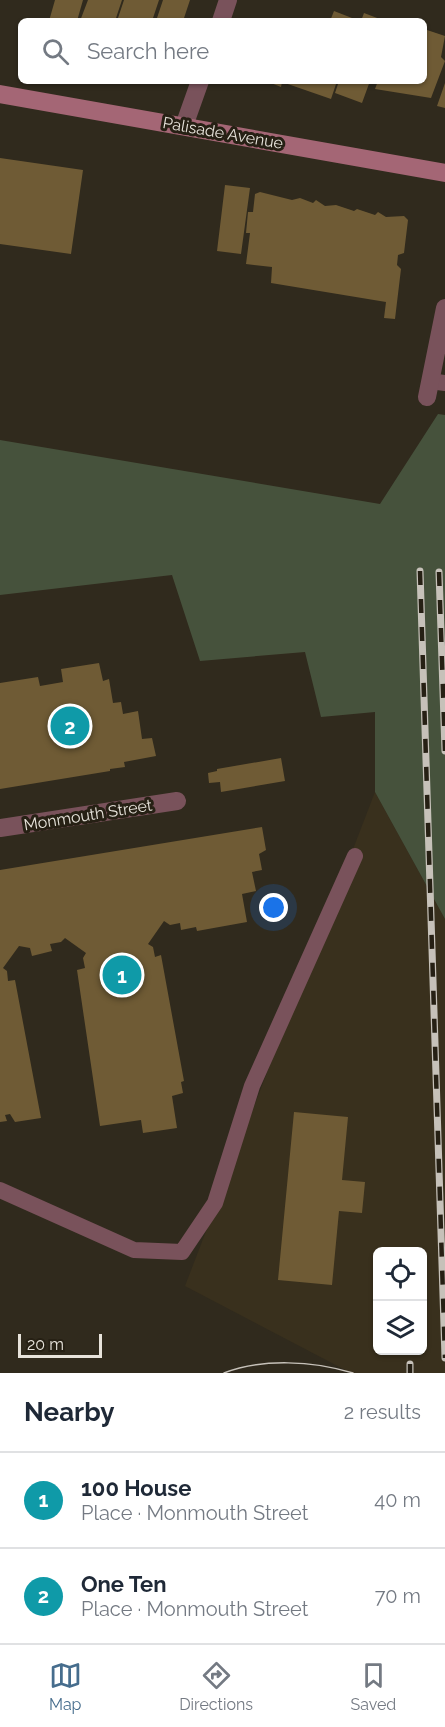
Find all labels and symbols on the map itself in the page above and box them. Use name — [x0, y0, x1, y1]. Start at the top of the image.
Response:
street label: Palisade Avenue — [161, 113, 285, 153]
pin: 2 — [50, 704, 90, 748]
street label: Monmouth Street — [23, 795, 154, 835]
your location — [259, 893, 288, 922]
pin: 1 — [102, 952, 142, 998]
scale bar — [18, 1331, 102, 1358]

